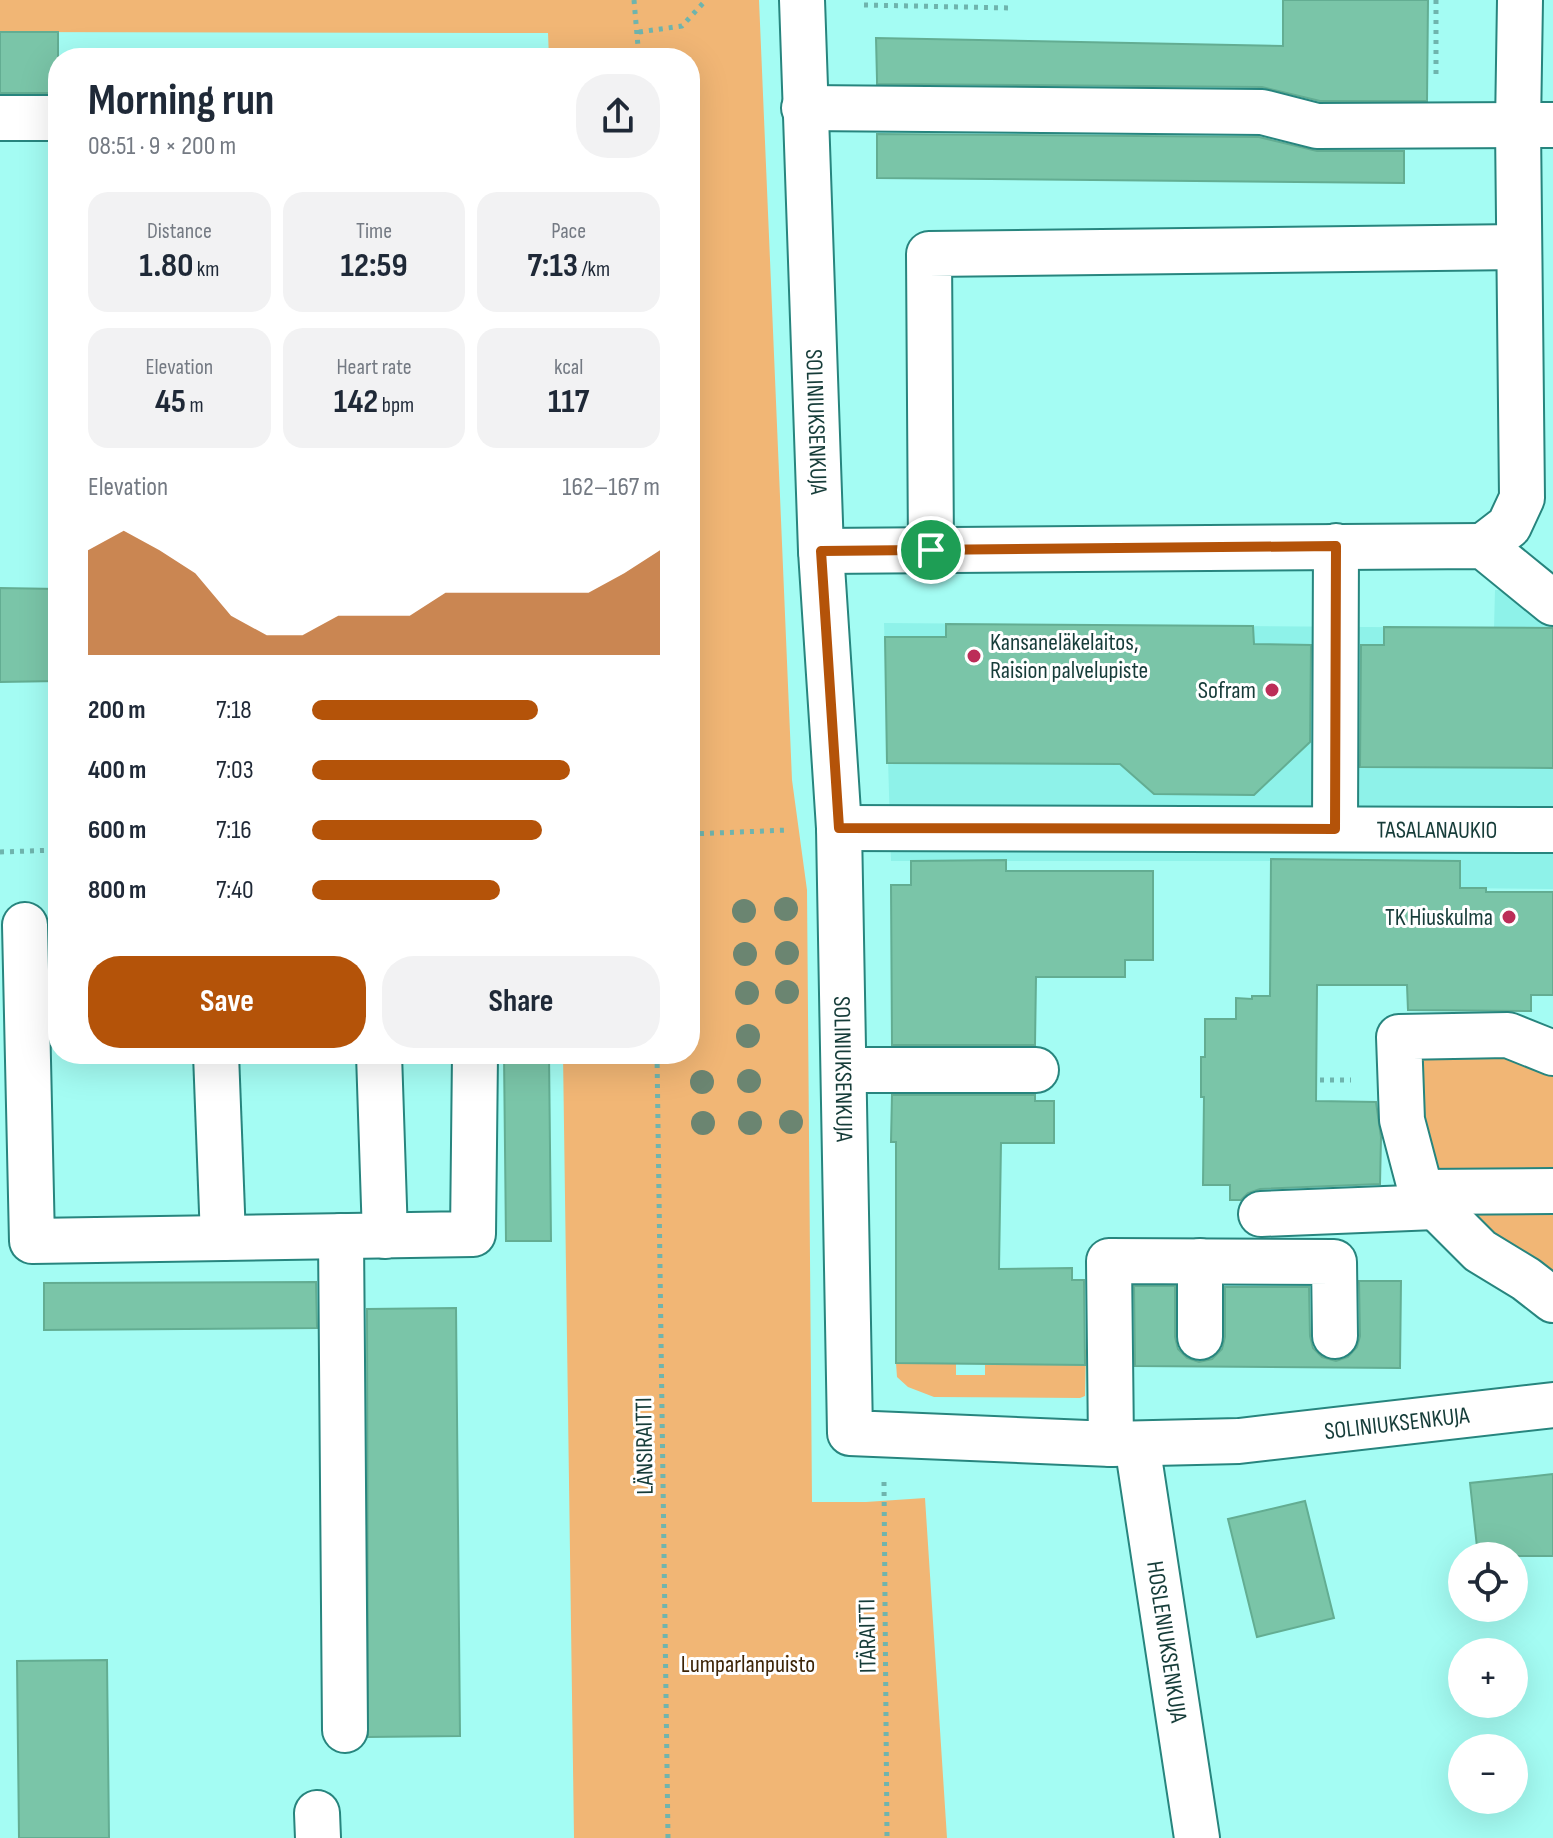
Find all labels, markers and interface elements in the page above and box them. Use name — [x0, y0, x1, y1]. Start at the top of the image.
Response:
text: Morning run — [88, 74, 274, 127]
button: share — [576, 74, 660, 158]
text: 08:51 · 9 × 200 m — [88, 131, 236, 162]
text: Distance — [147, 218, 212, 245]
text: Time — [356, 218, 392, 245]
text: Pace — [551, 218, 586, 245]
text: 1.80 — [139, 245, 193, 286]
text: 12:59 — [340, 245, 408, 286]
text: 7:13 — [527, 245, 578, 286]
text: km — [193, 256, 219, 283]
text: /km — [578, 256, 610, 283]
street label: SOLINIUKSENKUJA — [799, 348, 833, 496]
text: Elevation — [145, 354, 213, 381]
text: Heart rate — [336, 354, 412, 381]
text: kcal — [554, 354, 583, 381]
text: 45 — [155, 381, 186, 422]
text: 142 — [334, 381, 378, 422]
text: 117 — [548, 381, 589, 422]
text: m — [186, 392, 204, 419]
text: bpm — [378, 392, 414, 419]
text: Elevation — [88, 472, 168, 503]
text: 162–167 m — [562, 472, 660, 503]
pin — [897, 516, 965, 584]
icon: arrive — [909, 528, 953, 572]
place label: Kansaneläkelaitos, Raision palvelupiste — [990, 628, 1148, 685]
marker: Kansaneläkelaitos, Raision palvelupiste — [965, 647, 983, 665]
place label: Sofram — [1198, 676, 1256, 705]
marker: Sofram — [1263, 681, 1281, 699]
text: 200 m — [88, 695, 145, 726]
text: 7:18 — [216, 695, 252, 726]
text: 400 m — [88, 755, 146, 786]
text: 7:03 — [216, 755, 254, 786]
text: 600 m — [88, 815, 146, 846]
text: 7:16 — [216, 815, 252, 846]
street label: TASALANAUKIO — [1377, 816, 1497, 845]
text: 800 m — [88, 875, 146, 906]
text: 7:40 — [216, 875, 254, 906]
place label: TK Hiuskulma — [1385, 903, 1493, 932]
marker: TK Hiuskulma — [1500, 908, 1518, 926]
button: Save — [88, 956, 366, 1048]
button: Share — [382, 956, 660, 1048]
street label: SOLINIUKSENKUJA — [827, 996, 859, 1143]
street label: LÄNSIRAITTI — [629, 1397, 660, 1495]
street label: SOLINIUKSENKUJA — [1323, 1401, 1472, 1446]
map controls — [1448, 1542, 1528, 1814]
button: locate — [1448, 1542, 1528, 1622]
street label: HOSLENIUKSENKUJA — [1140, 1559, 1193, 1725]
street label: ITÄRAITTI — [852, 1599, 883, 1673]
button: + — [1448, 1638, 1528, 1718]
park label: Lumparlanpuisto — [681, 1650, 815, 1679]
button: − — [1448, 1734, 1528, 1814]

